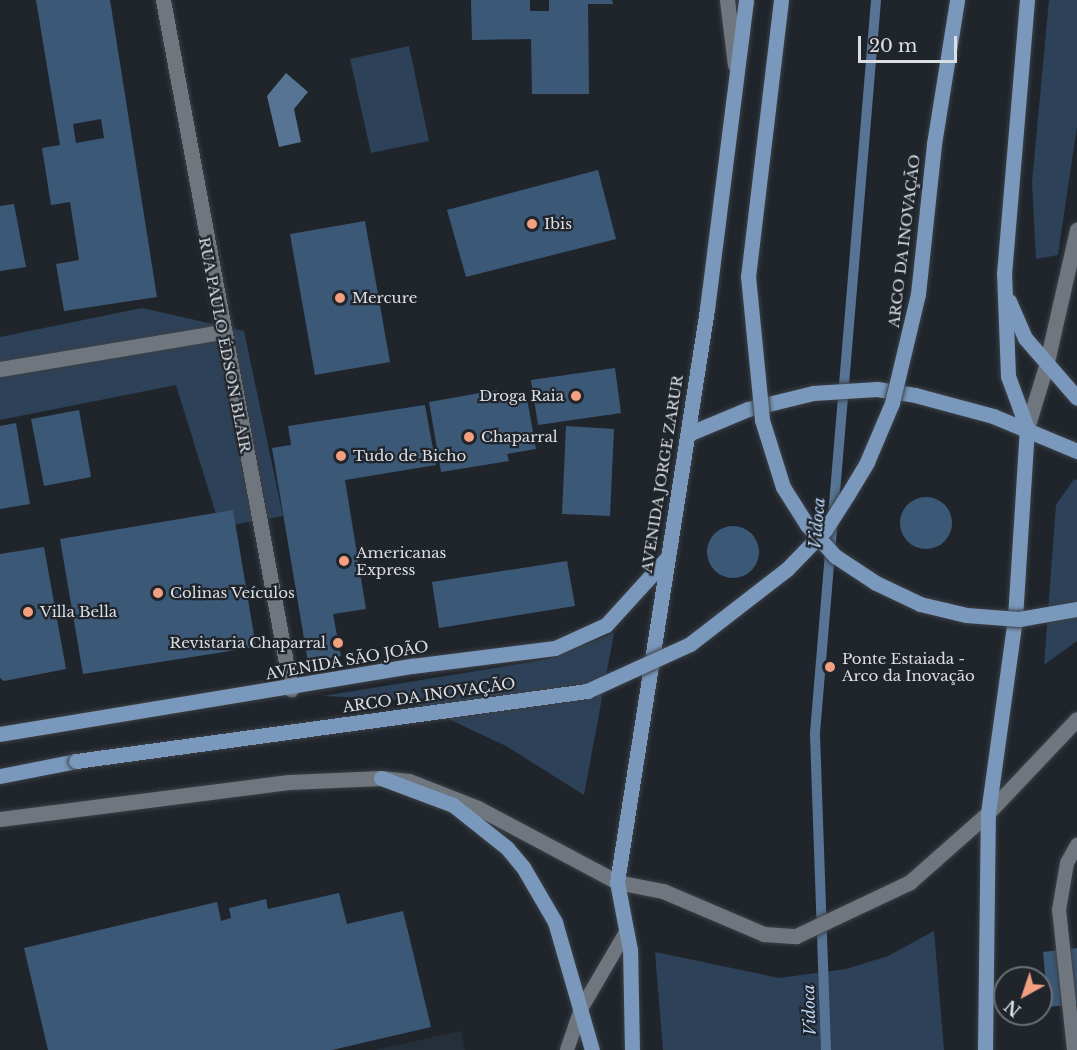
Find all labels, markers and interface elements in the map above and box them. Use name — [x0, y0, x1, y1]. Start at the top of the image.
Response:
scale bar — [861, 24, 960, 62]
text: 20 m — [869, 35, 917, 57]
street label: ARCO DA INOVAÇÃO — [884, 153, 924, 329]
place label: Ibis — [544, 215, 572, 233]
marker: Ibis — [525, 217, 539, 231]
street label: RUA PAULO ÉDSON BLAIR — [195, 235, 255, 455]
place label: Mercure — [352, 289, 417, 307]
marker: Mercure — [333, 291, 347, 305]
street label: AVENIDA JORGE ZARUR — [637, 374, 687, 574]
place label: Droga Raia — [479, 387, 564, 405]
marker: Droga Raia — [569, 389, 583, 403]
place label: Chaparral — [481, 428, 558, 446]
marker: Chaparral — [462, 430, 476, 444]
place label: Tudo de Bicho — [353, 447, 466, 465]
marker: Tudo de Bicho — [334, 449, 348, 463]
water label: Vidoca — [805, 497, 829, 549]
place label: Americanas Express — [356, 543, 446, 578]
marker: Americanas Express — [337, 554, 351, 568]
place label: Colinas Veículos — [170, 584, 295, 602]
marker: Colinas Veículos — [151, 586, 165, 600]
place label: Villa Bella — [40, 603, 117, 621]
marker: Villa Bella — [21, 605, 35, 619]
place label: Revistaria Chaparral — [169, 634, 326, 652]
marker: Revistaria Chaparral — [331, 636, 345, 650]
street label: AVENIDA SÃO JOÃO — [264, 637, 430, 683]
place label: Ponte Estaiada - Arco da Inovação — [842, 649, 975, 684]
marker: Ponte Estaiada - Arco da Inovação — [823, 660, 837, 674]
street label: ARCO DA INOVAÇÃO — [341, 674, 517, 716]
north arrow — [993, 966, 1053, 1026]
water label: Vidoca — [799, 984, 819, 1036]
text: N — [1001, 996, 1025, 1021]

